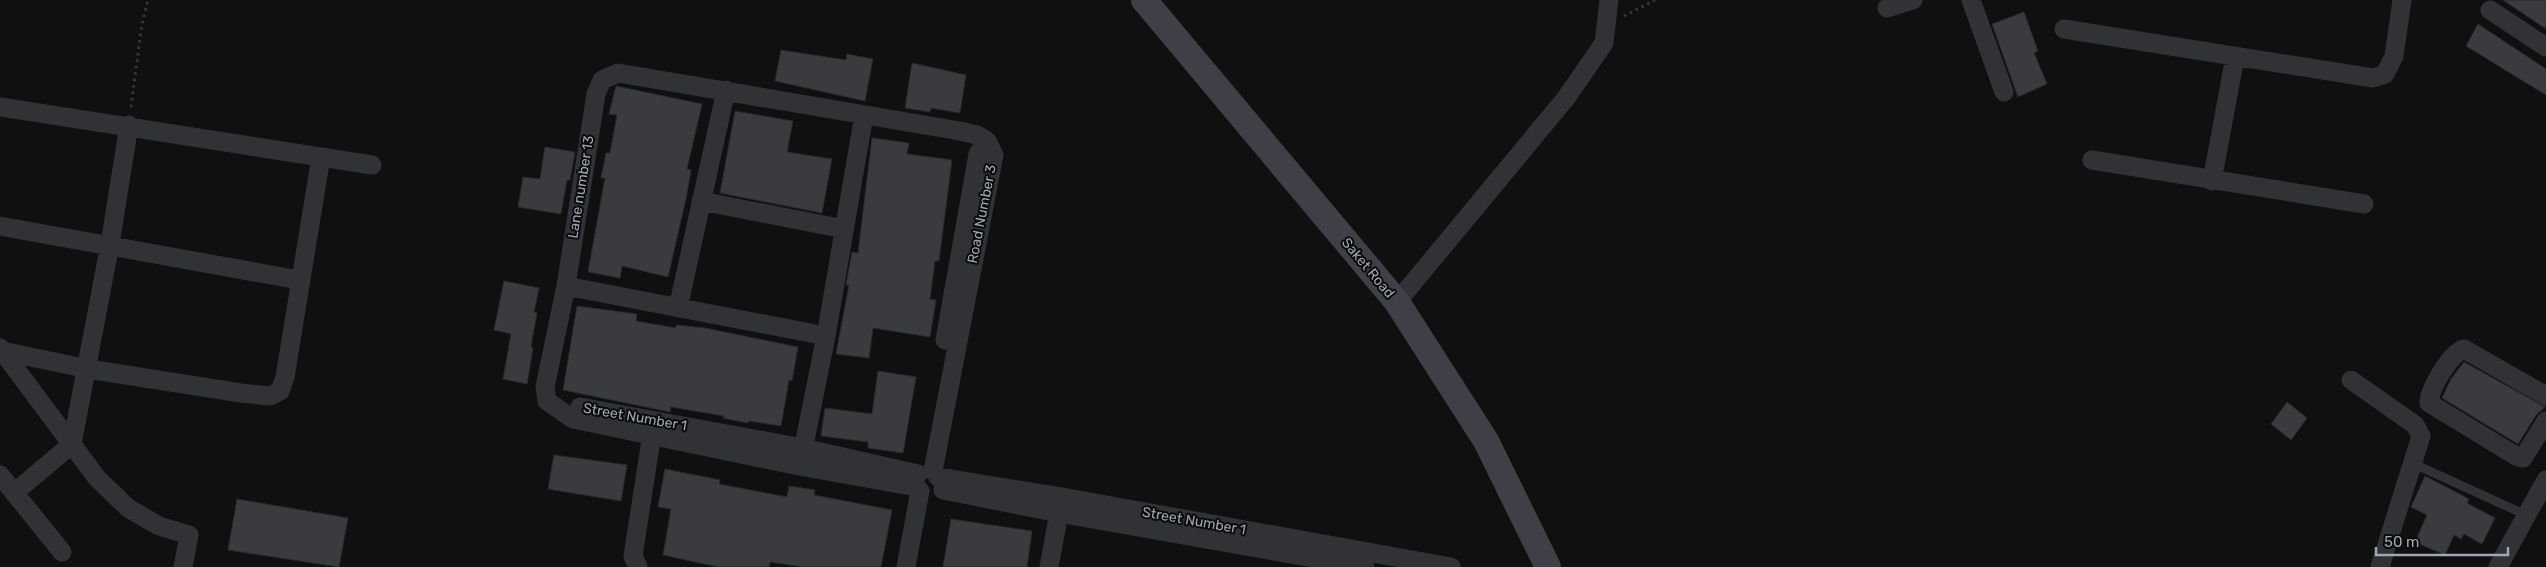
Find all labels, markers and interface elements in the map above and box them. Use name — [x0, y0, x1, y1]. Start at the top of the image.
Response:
street label: Lane number 13 — [564, 134, 598, 240]
street label: Road Number 3 — [964, 163, 1000, 265]
street label: Saket Road — [1338, 234, 1398, 302]
street label: Street Number 1 — [582, 400, 688, 434]
street label: Street Number 1 — [1141, 504, 1247, 538]
scale bar — [2376, 524, 2508, 556]
text: 50 m — [2384, 533, 2419, 551]

